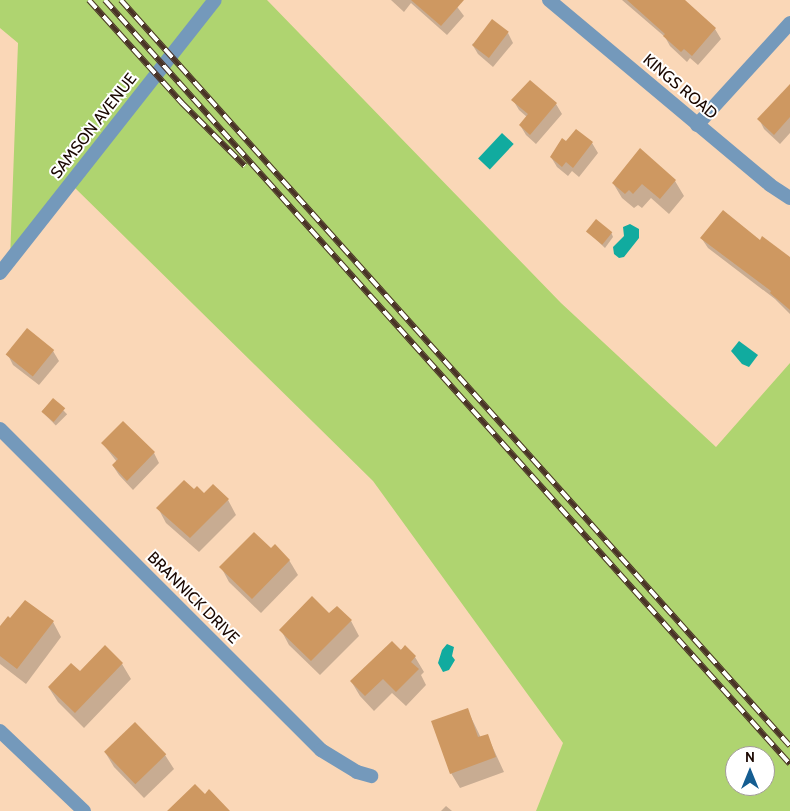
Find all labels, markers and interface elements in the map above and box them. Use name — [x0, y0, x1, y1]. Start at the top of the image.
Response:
street label: KINGS ROAD — [639, 50, 721, 124]
street label: SAMSON AVENUE — [47, 70, 141, 182]
street label: BRANNICK DRIVE — [143, 548, 243, 648]
north arrow — [725, 746, 775, 796]
text: N — [745, 748, 755, 766]

